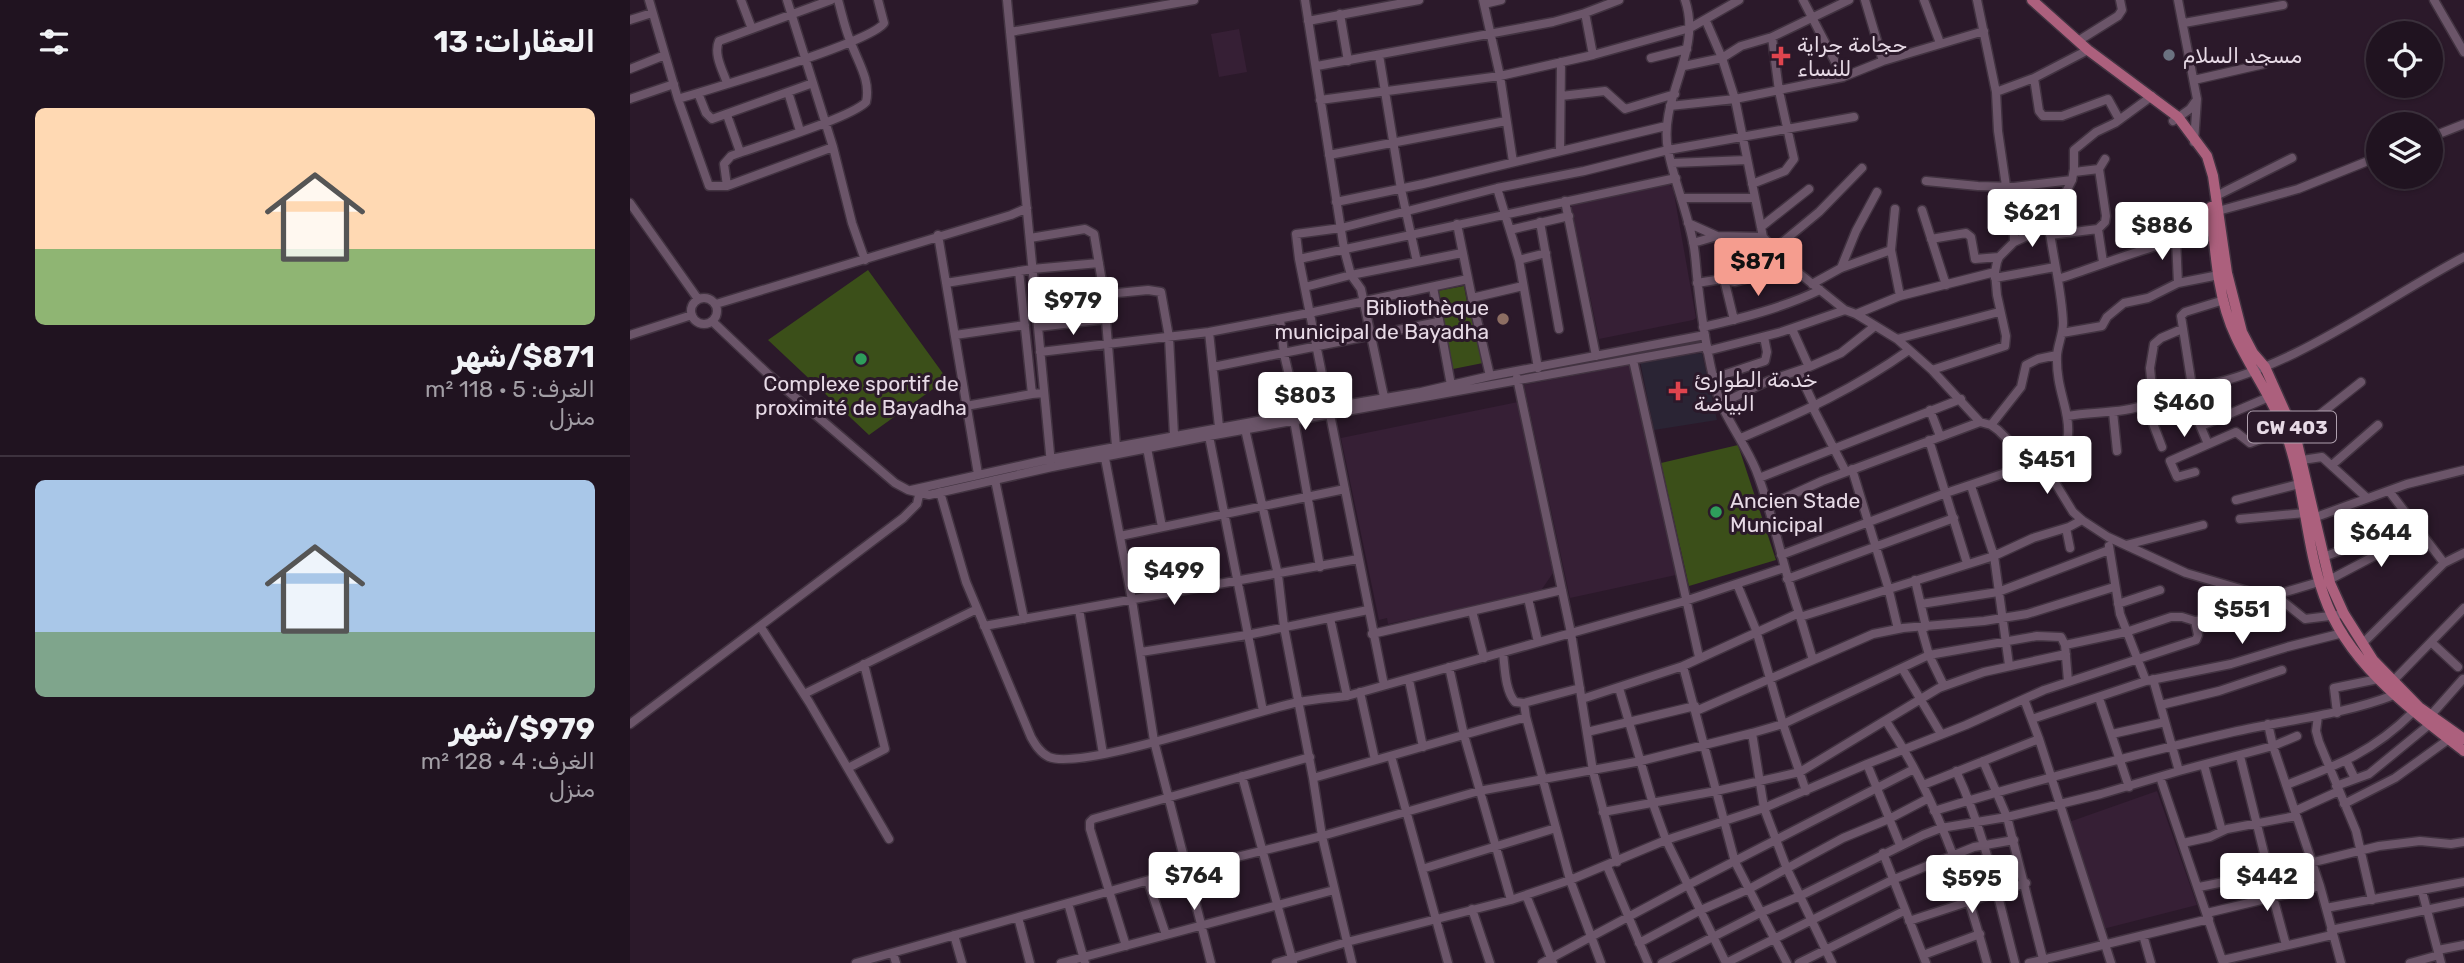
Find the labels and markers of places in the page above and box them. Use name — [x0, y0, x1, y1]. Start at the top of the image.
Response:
place label: حجامة جراية للنساء — [1797, 32, 1907, 81]
place label: مسجد السلام — [2183, 43, 2302, 69]
marker: حجامة جراية للنساء — [1771, 46, 1791, 66]
marker: مسجد السلام — [2161, 47, 2177, 63]
pin: $621 — [1991, 190, 2073, 249]
pin: $886 — [2121, 202, 2203, 262]
pin: $871 — [1717, 238, 1799, 298]
pin: $979 — [1032, 278, 1114, 337]
place label: Bibliothèque municipal de Bayadha — [1274, 295, 1489, 344]
marker: Bibliothèque municipal de Bayadha — [1495, 311, 1511, 327]
marker: Complexe sportif de proximité de Bayadha — [853, 351, 869, 367]
place label: خدمة الطوارئ البياضة — [1694, 367, 1817, 416]
place label: Complexe sportif de proximité de Bayadha — [755, 371, 967, 420]
pin: $803 — [1264, 372, 1346, 432]
pin: $460 — [2143, 380, 2225, 439]
marker: خدمة الطوارئ البياضة — [1668, 381, 1688, 401]
pin: $451 — [2006, 436, 2088, 496]
place label: Ancien Stade Municipal — [1730, 488, 1860, 537]
marker: Ancien Stade Municipal — [1708, 504, 1724, 520]
pin: $644 — [2340, 510, 2422, 569]
pin: $499 — [1133, 548, 1215, 607]
pin: $551 — [2201, 586, 2283, 646]
pin: $764 — [1153, 852, 1235, 912]
pin: $442 — [2226, 853, 2308, 913]
pin: $595 — [1931, 856, 2013, 915]

